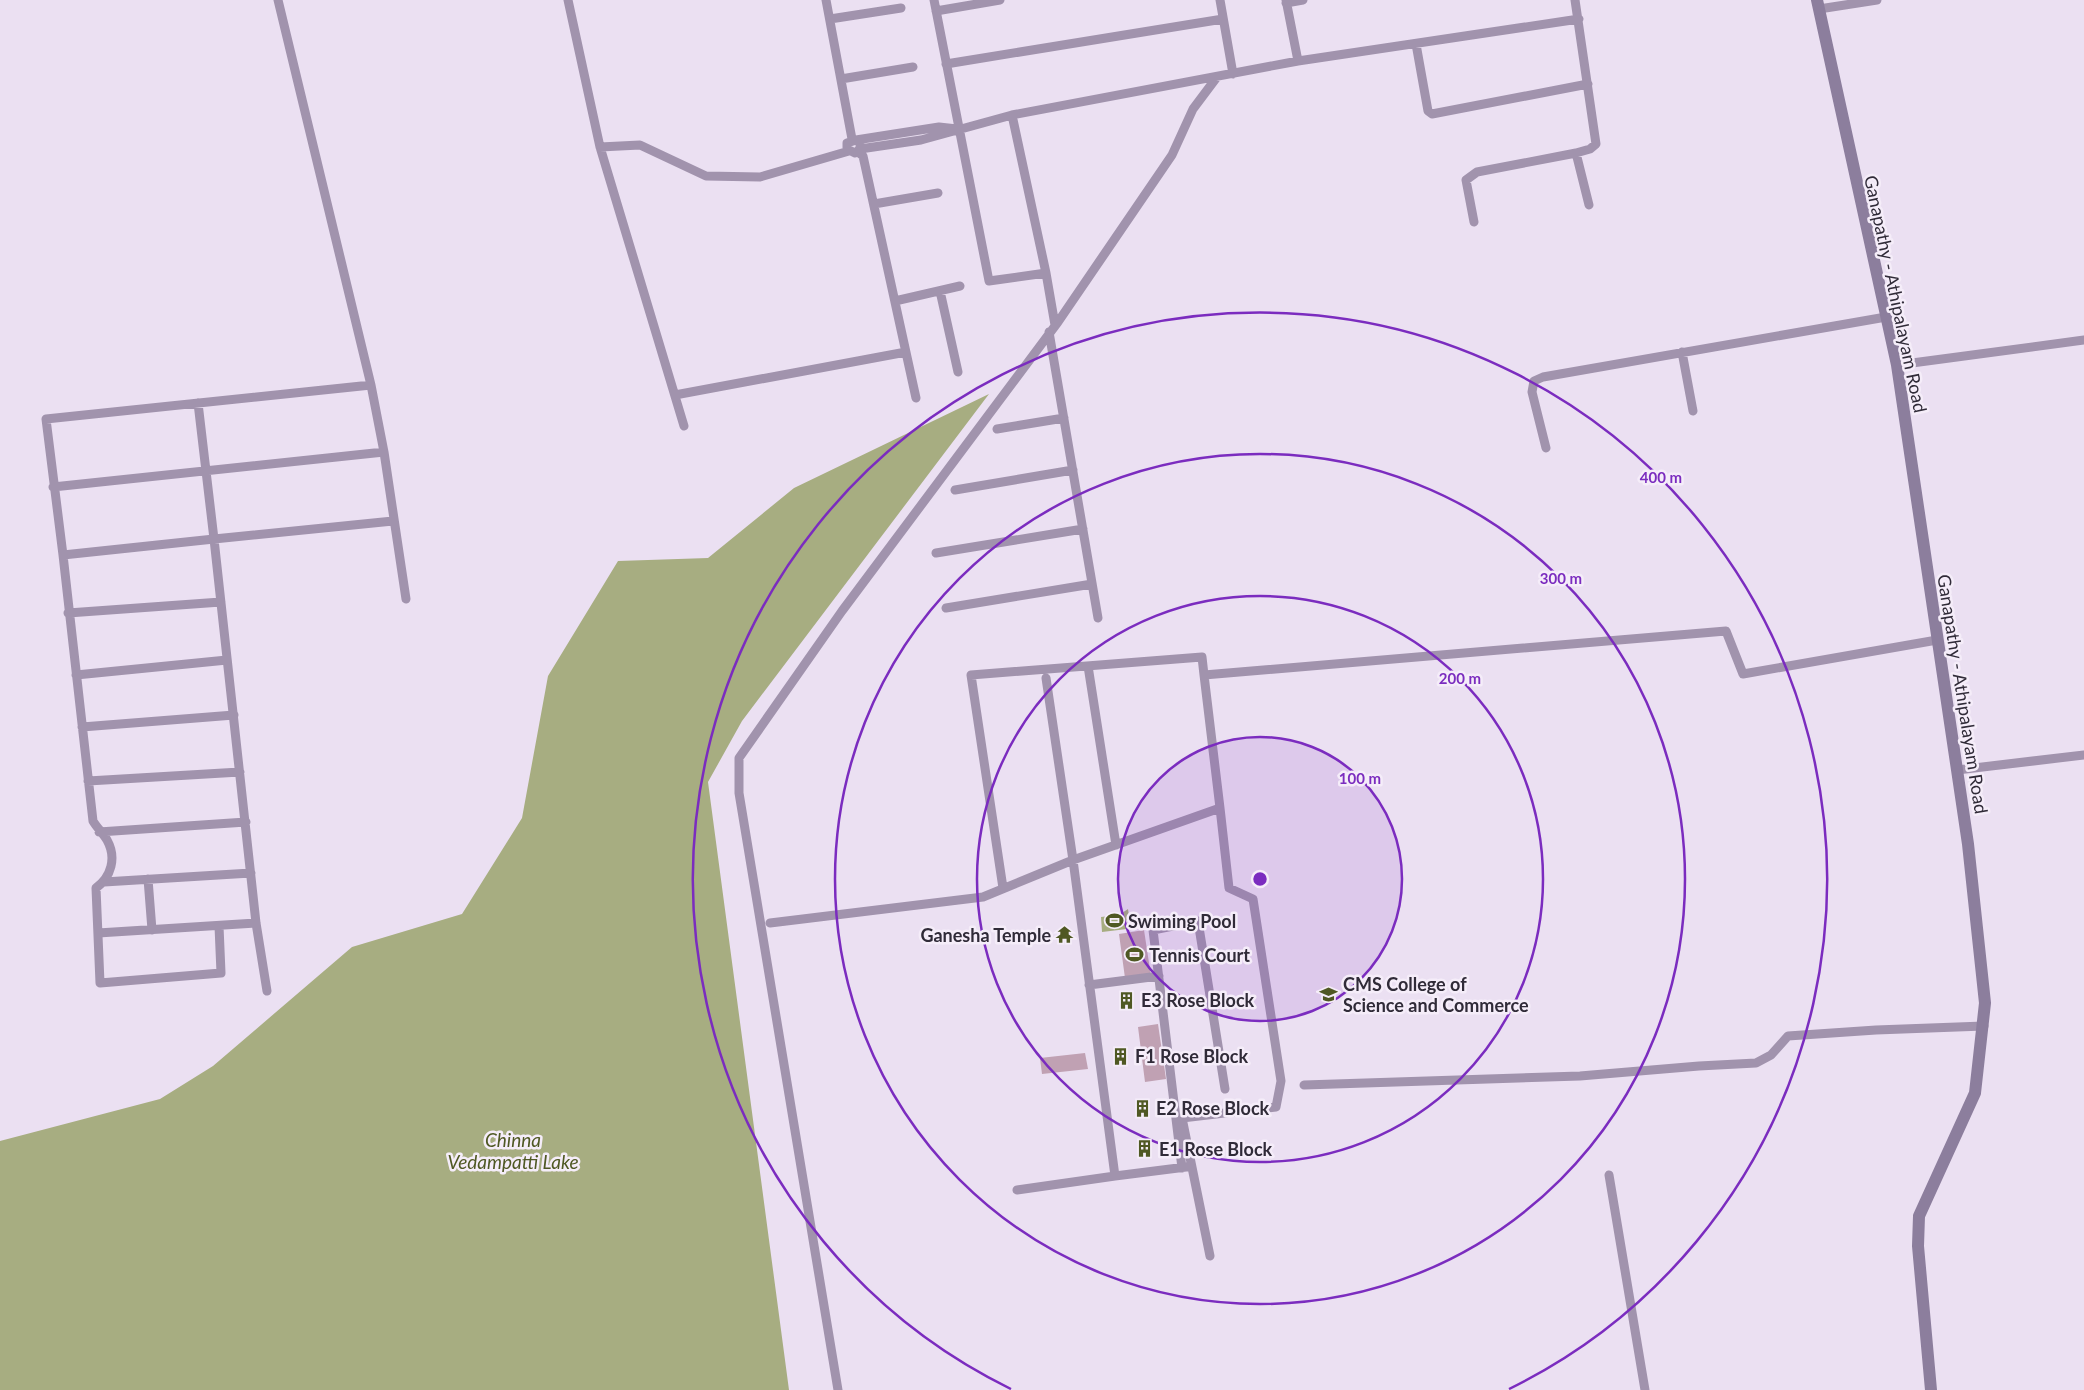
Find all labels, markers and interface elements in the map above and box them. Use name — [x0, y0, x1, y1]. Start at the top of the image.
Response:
street label: Ganapathy - Athipalayam Road — [1860, 173, 1932, 415]
text: 400 m — [1640, 468, 1682, 486]
text: 300 m — [1540, 569, 1582, 587]
street label: Ganapathy - Athipalayam Road — [1933, 573, 1993, 815]
text: 200 m — [1439, 669, 1481, 687]
text: 100 m — [1339, 769, 1381, 787]
centre of rings — [1251, 870, 1269, 888]
place label: Swiming Pool — [1128, 910, 1236, 932]
sports icon: Swiming Pool — [1104, 911, 1124, 931]
place label: Ganesha Temple — [920, 924, 1051, 946]
temple icon: Ganesha Temple — [1055, 925, 1075, 945]
place label: Tennis Court — [1149, 944, 1250, 966]
sports icon: Tennis Court — [1125, 945, 1145, 965]
place label: CMS College of Science and Commerce — [1343, 973, 1529, 1016]
school or university icon: CMS College of Science and Commerce — [1319, 984, 1339, 1004]
place label: E3 Rose Block — [1141, 989, 1255, 1011]
building icon: E3 Rose Block — [1117, 990, 1137, 1010]
place label: F1 Rose Block — [1135, 1045, 1248, 1067]
building icon: F1 Rose Block — [1111, 1046, 1131, 1066]
place label: E2 Rose Block — [1156, 1097, 1270, 1119]
building icon: E2 Rose Block — [1132, 1098, 1152, 1118]
water label: Chinna Vedampatti Lake — [447, 1128, 579, 1173]
place label: E1 Rose Block — [1159, 1138, 1273, 1160]
building icon: E1 Rose Block — [1135, 1139, 1155, 1159]

